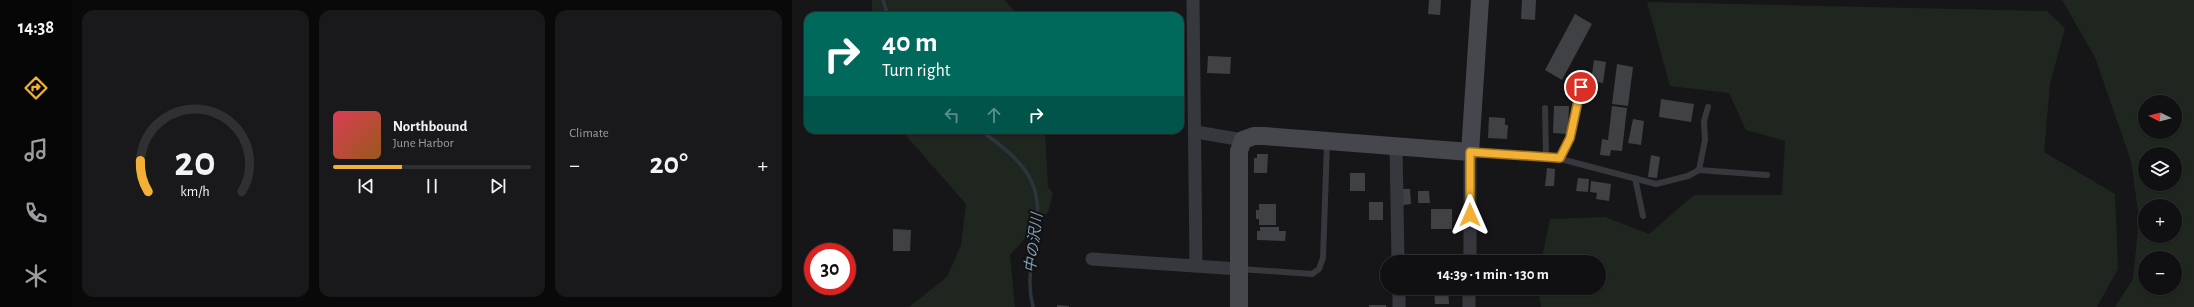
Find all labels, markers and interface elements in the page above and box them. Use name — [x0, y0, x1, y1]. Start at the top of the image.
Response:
text: 14:38 — [18, 19, 54, 37]
icon: right — [816, 28, 868, 80]
text: 40 m — [882, 29, 938, 57]
text: Turn right — [882, 62, 951, 80]
pin — [1564, 70, 1598, 104]
icon: directions — [22, 74, 50, 102]
icon: arrive — [1570, 76, 1592, 98]
north arrow — [2138, 95, 2182, 139]
map controls — [2138, 95, 2182, 295]
icon: left — [941, 104, 963, 126]
icon: ahead — [983, 104, 1005, 126]
icon: right — [1025, 104, 1047, 126]
text: Northbound — [393, 119, 467, 134]
text: Climate — [569, 127, 609, 140]
icon: music — [22, 136, 50, 164]
text: June Harbor — [393, 137, 454, 150]
text: 20 — [175, 141, 216, 182]
button: layers — [2138, 147, 2182, 191]
text: 20° — [649, 149, 688, 179]
text: − — [569, 154, 580, 176]
text: + — [757, 154, 768, 176]
icon: previous — [355, 175, 377, 197]
icon: pause — [421, 175, 443, 197]
icon: next — [487, 175, 509, 197]
text: km/h — [181, 184, 210, 198]
position arrow — [1449, 194, 1491, 236]
icon: phone — [22, 199, 50, 227]
button: + — [2138, 199, 2182, 243]
water label: 中の沢川 — [1022, 210, 1045, 274]
speed limit sign: 30 — [804, 243, 856, 295]
button: − — [2138, 251, 2182, 295]
icon: climate — [22, 262, 50, 290]
text: 14:39 · 1 min · 130 m — [1437, 267, 1549, 282]

